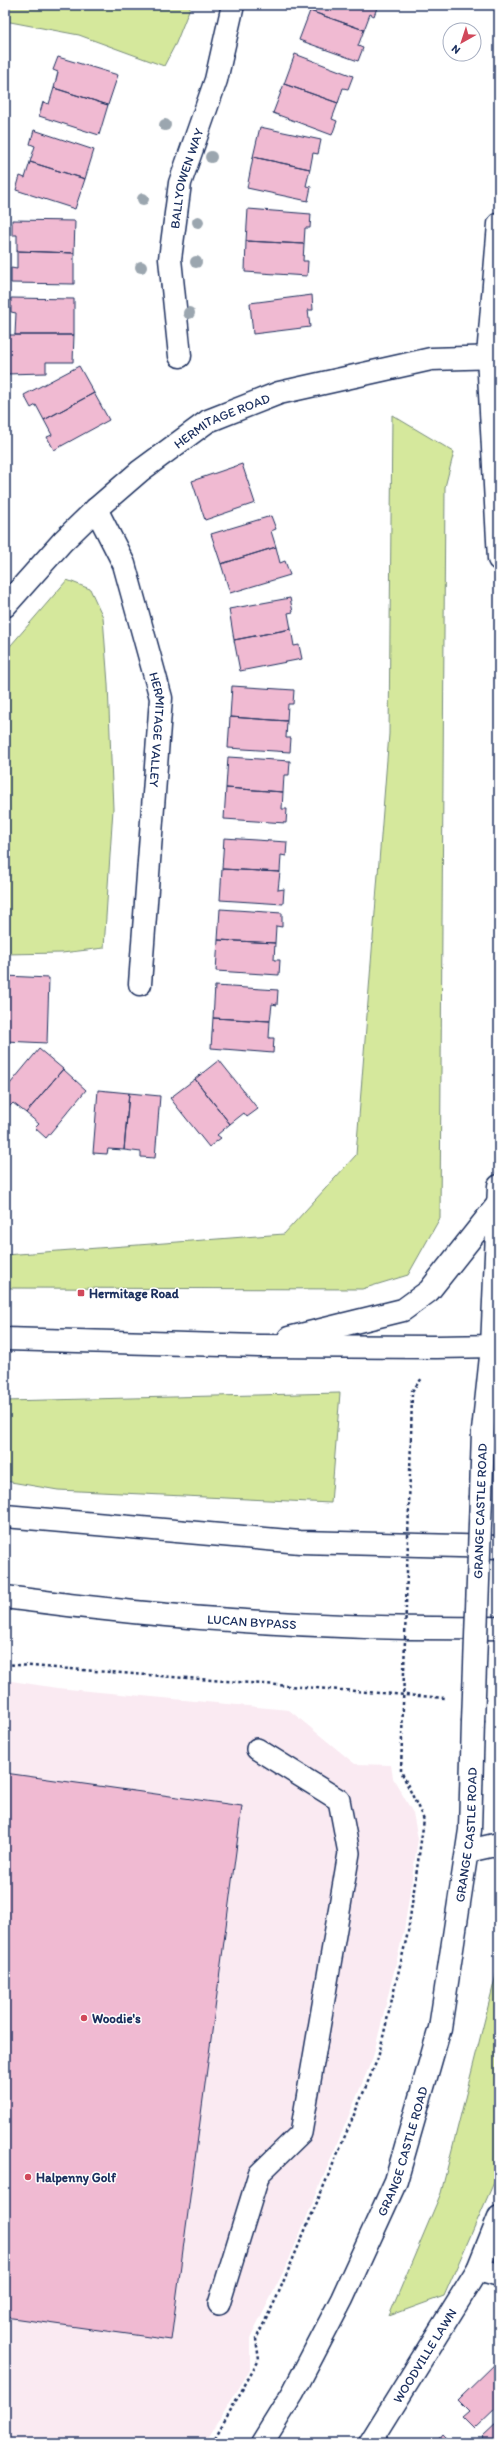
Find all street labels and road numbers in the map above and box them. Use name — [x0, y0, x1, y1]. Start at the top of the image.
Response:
street label: BALLYOWEN WAY — [167, 126, 206, 229]
street label: HERMITAGE ROAD — [170, 390, 272, 451]
street label: HERMITAGE VALLEY — [147, 670, 169, 788]
street label: GRANGE CASTLE ROAD — [470, 1443, 490, 1579]
street label: LUCAN BYPASS — [206, 1611, 297, 1632]
street label: GRANGE CASTLE ROAD — [452, 1767, 479, 1903]
street label: GRANGE CASTLE ROAD — [374, 2084, 430, 2218]
street label: WOODVILLE LAWN — [389, 2305, 459, 2406]

